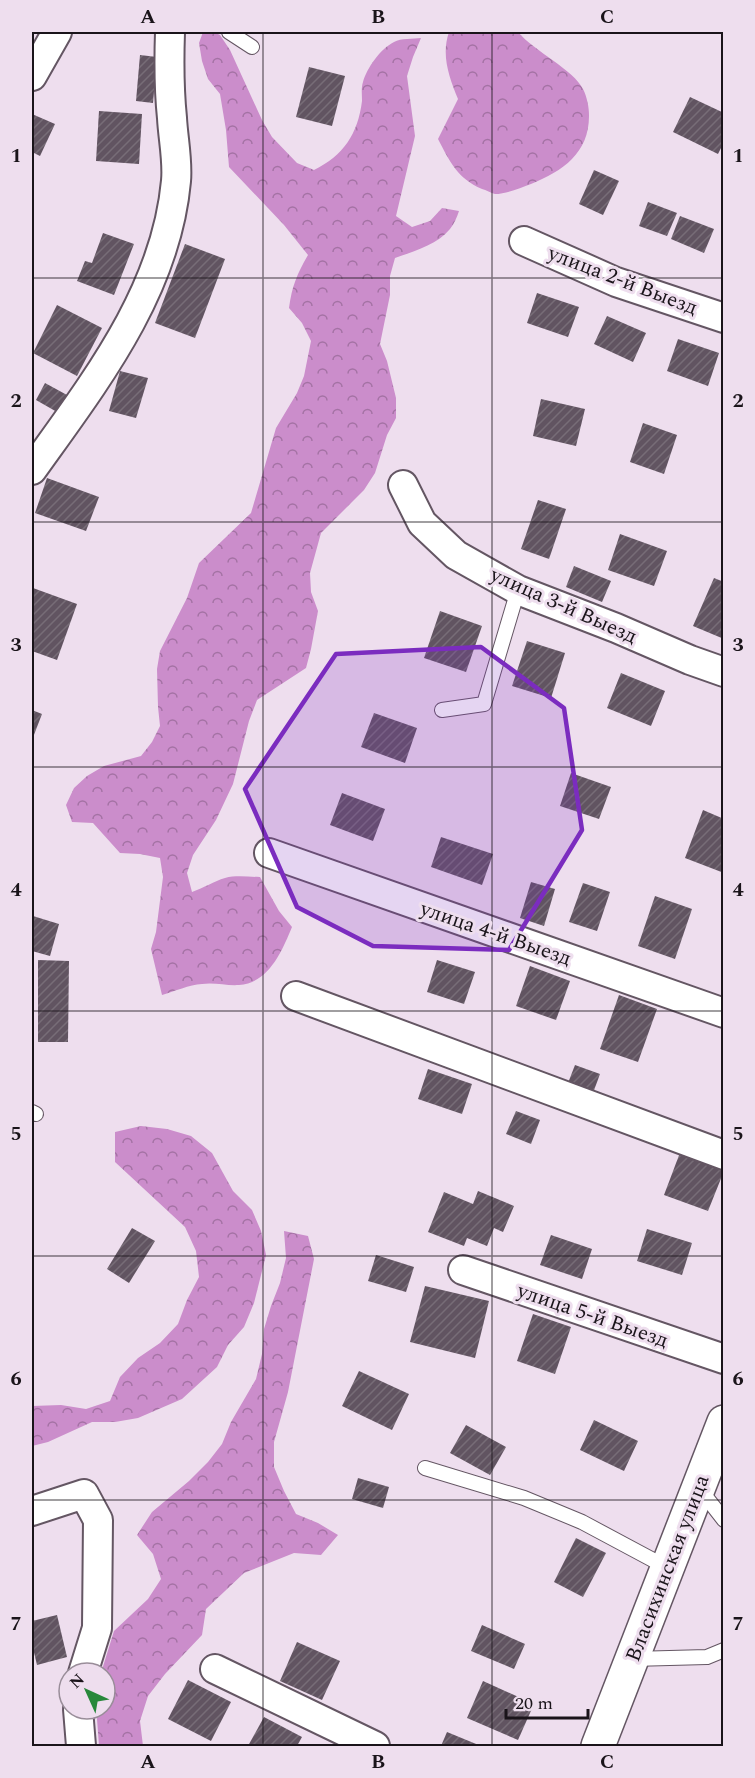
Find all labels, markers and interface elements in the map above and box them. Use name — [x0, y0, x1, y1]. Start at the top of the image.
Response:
text: A — [140, 2, 156, 32]
text: B — [371, 2, 385, 32]
text: C — [600, 2, 614, 32]
text: 1 — [10, 141, 22, 171]
text: 1 — [732, 141, 744, 171]
street label: улица 2-й Выезд — [542, 237, 702, 324]
text: 2 — [10, 386, 22, 416]
text: 2 — [732, 386, 744, 416]
street label: улица 3-й Выезд — [484, 559, 642, 653]
text: 3 — [10, 630, 22, 660]
text: 3 — [732, 630, 744, 660]
text: 4 — [10, 875, 22, 905]
text: 4 — [732, 875, 744, 905]
street label: улица 4-й Выезд — [415, 893, 576, 975]
text: 5 — [10, 1119, 22, 1149]
text: 5 — [732, 1119, 744, 1149]
street label: улица 5-й Выезд — [512, 1275, 673, 1357]
text: 6 — [10, 1364, 22, 1394]
text: 6 — [732, 1364, 744, 1394]
street label: Власихинская улица — [617, 1469, 719, 1667]
text: 7 — [10, 1609, 22, 1639]
text: 7 — [732, 1609, 744, 1639]
north arrow — [57, 1661, 117, 1721]
text: N — [64, 1668, 90, 1694]
scale bar — [506, 1682, 588, 1720]
text: 20 m — [515, 1690, 553, 1717]
text: A — [140, 1747, 156, 1777]
text: B — [371, 1747, 385, 1777]
text: C — [600, 1747, 614, 1777]

